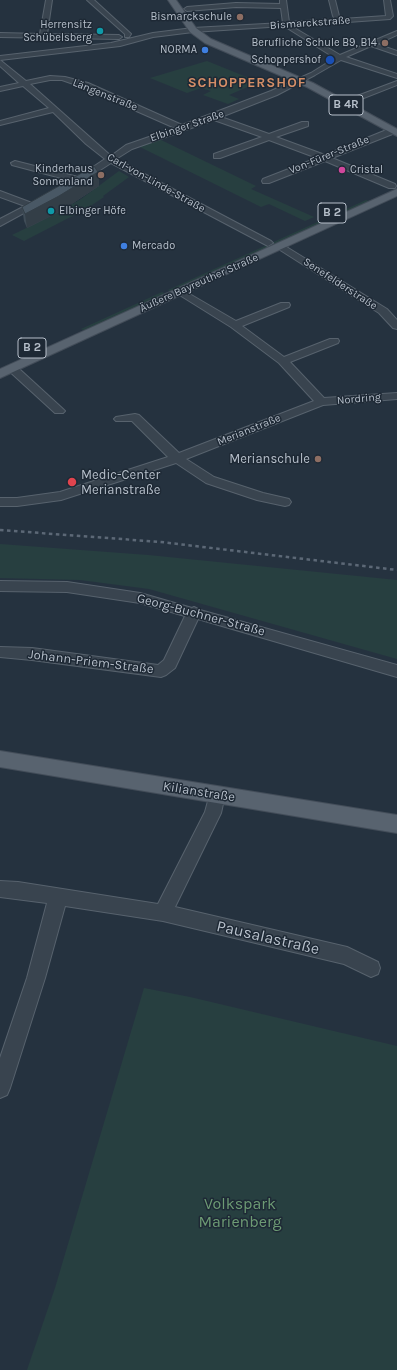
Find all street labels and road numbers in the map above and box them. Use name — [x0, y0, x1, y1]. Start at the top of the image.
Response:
street label: Bismarckstraße — [269, 14, 351, 32]
street label: Längenstraße — [71, 76, 139, 114]
road number: B 4R — [329, 95, 363, 115]
street label: Elbinger Straße — [148, 107, 226, 145]
street label: Von-Fürer-Straße — [287, 133, 371, 177]
street label: Carl-von-Linde-Straße — [105, 151, 207, 215]
road number: B 2 — [318, 203, 346, 223]
street label: Äußere Bayreuther Straße — [138, 251, 260, 315]
street label: Senefelderstraße — [301, 255, 379, 313]
road number: B 2 — [18, 338, 46, 358]
street label: Nordring — [336, 391, 382, 407]
street label: Merianstraße — [215, 411, 283, 449]
street label: Georg-Buchner-Straße — [135, 590, 267, 640]
street label: Johann-Priem-Straße — [28, 647, 154, 677]
street label: Kilianstraße — [162, 779, 236, 805]
street label: Pausalastraße — [215, 917, 321, 959]

